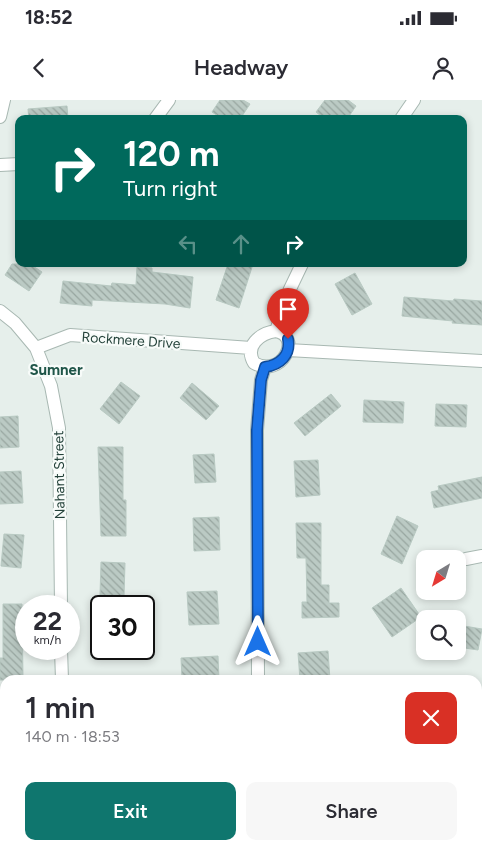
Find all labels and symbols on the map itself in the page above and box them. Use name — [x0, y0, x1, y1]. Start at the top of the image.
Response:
pin — [267, 288, 309, 339]
street label: Rockmere Drive — [81, 329, 181, 352]
district label: Sumner — [29, 361, 83, 379]
street label: Nahant Street — [50, 430, 69, 519]
north arrow — [416, 550, 466, 600]
speed limit sign: 30 — [90, 595, 155, 660]
position arrow — [231, 615, 283, 667]

